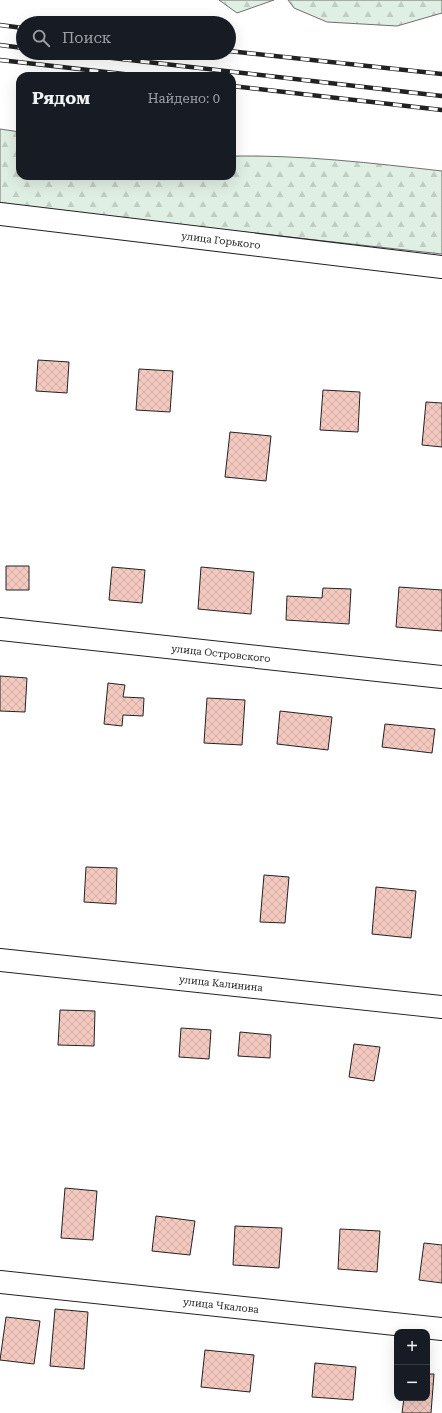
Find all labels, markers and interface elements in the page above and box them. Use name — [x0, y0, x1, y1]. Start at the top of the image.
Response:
search box — [16, 16, 236, 60]
icon: search — [30, 27, 52, 49]
text: Поиск — [62, 29, 111, 47]
text: Рядом — [32, 88, 90, 108]
text: Найдено: 0 — [148, 91, 220, 106]
street label: улица Горького — [181, 230, 261, 251]
street label: улица Островского — [171, 643, 271, 664]
street label: улица Калинина — [179, 974, 264, 993]
street label: улица Чкалова — [183, 1296, 260, 1315]
map controls — [394, 1329, 430, 1401]
button: + — [394, 1329, 430, 1365]
button: − — [394, 1365, 430, 1401]

